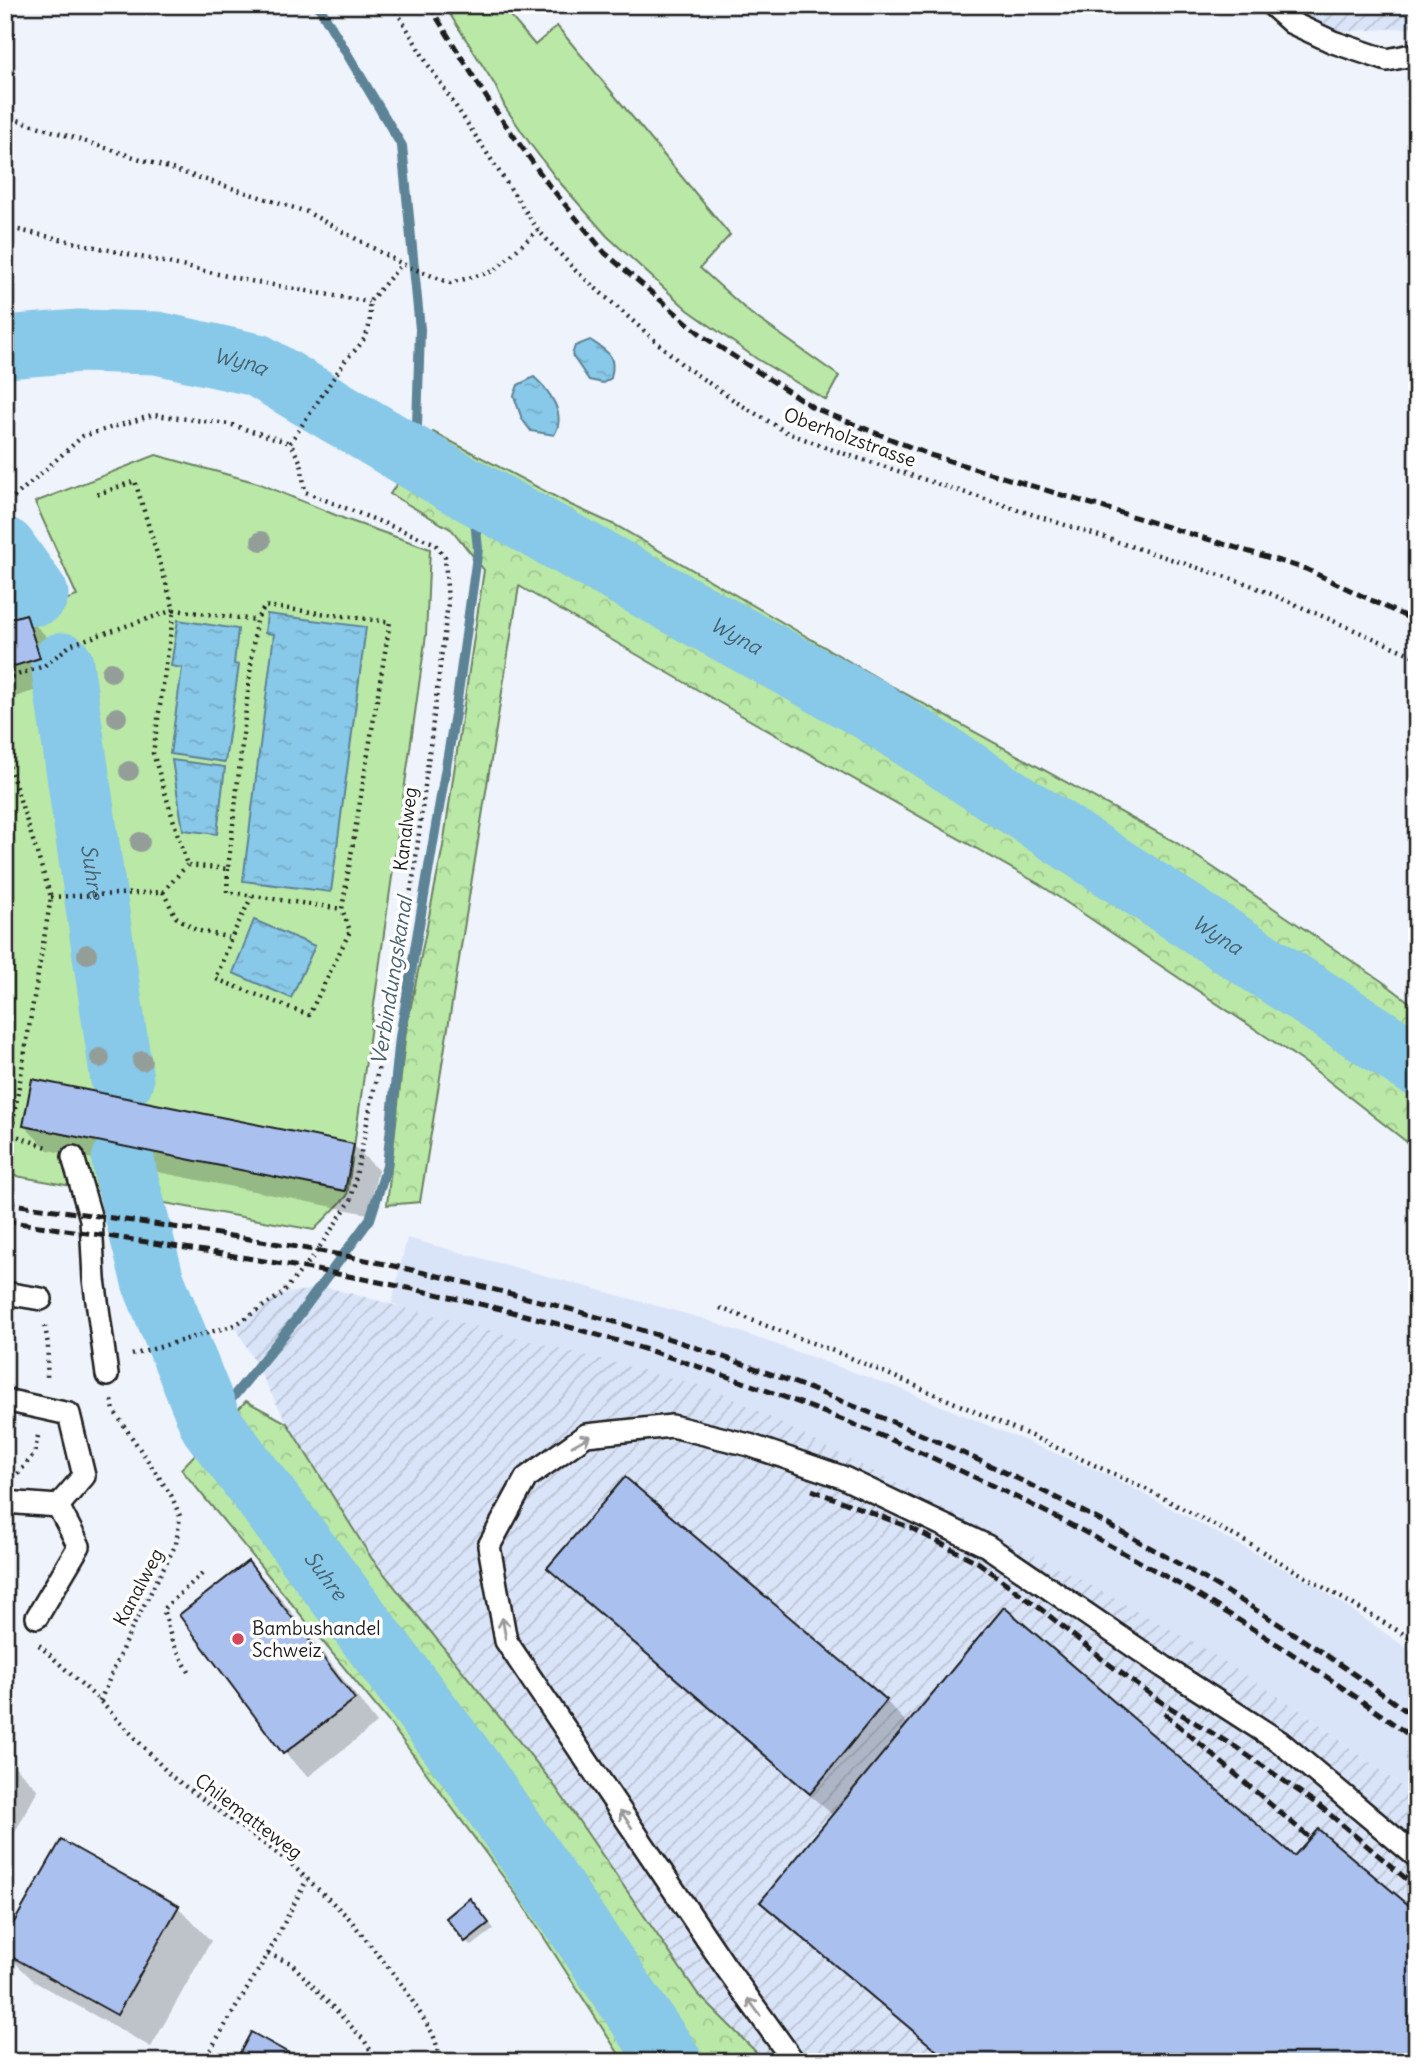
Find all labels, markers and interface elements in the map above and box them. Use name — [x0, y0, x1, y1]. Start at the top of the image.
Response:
water label: Wyna — [211, 342, 274, 382]
street label: Oberholzstrasse — [781, 402, 919, 472]
water label: Wyna — [706, 611, 767, 661]
street label: Kanalweg — [388, 786, 422, 872]
water label: Suhre — [75, 842, 110, 903]
water label: Verbindungskanal — [365, 892, 419, 1067]
water label: Wyna — [1187, 908, 1249, 961]
one-way arrow — [571, 1434, 591, 1448]
street label: Kanalweg — [108, 1544, 168, 1630]
water label: Suhre — [298, 1545, 354, 1607]
place label: Bambushandel Schweiz — [252, 1616, 381, 1662]
one-way arrow — [497, 1617, 510, 1640]
marker: Bambushandel Schweiz — [230, 1631, 246, 1647]
street label: Chilematteweg — [191, 1768, 307, 1864]
one-way arrow — [618, 1810, 633, 1829]
one-way arrow — [747, 1997, 762, 2016]

